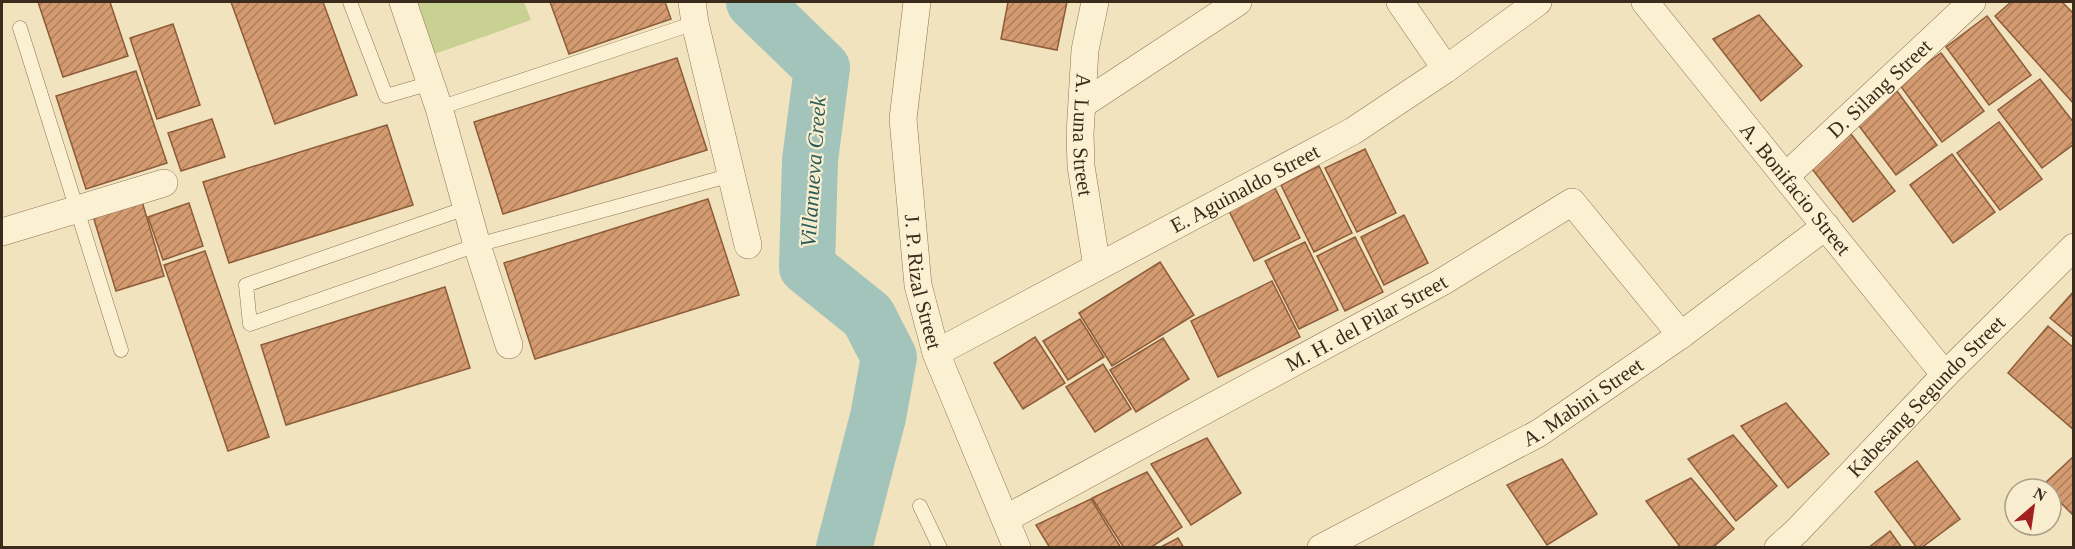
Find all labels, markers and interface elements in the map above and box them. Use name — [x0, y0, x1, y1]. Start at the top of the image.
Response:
street label: D. Silang Street — [1822, 34, 1937, 143]
street label: A. Luna Street — [1068, 73, 1098, 198]
water label: Villanueva Creek — [795, 95, 831, 248]
street label: A. Bonifacio Street — [1735, 118, 1856, 260]
street label: E. Aguinaldo Street — [1166, 139, 1324, 238]
street label: J. P. Rizal Street — [900, 213, 947, 352]
street label: M. H. del Pilar Street — [1282, 270, 1452, 376]
street label: Kabesang Segundo Street — [1842, 310, 2010, 482]
street label: A. Mabini Street — [1519, 353, 1648, 451]
north arrow — [2003, 477, 2063, 537]
text: N — [2031, 484, 2050, 505]

